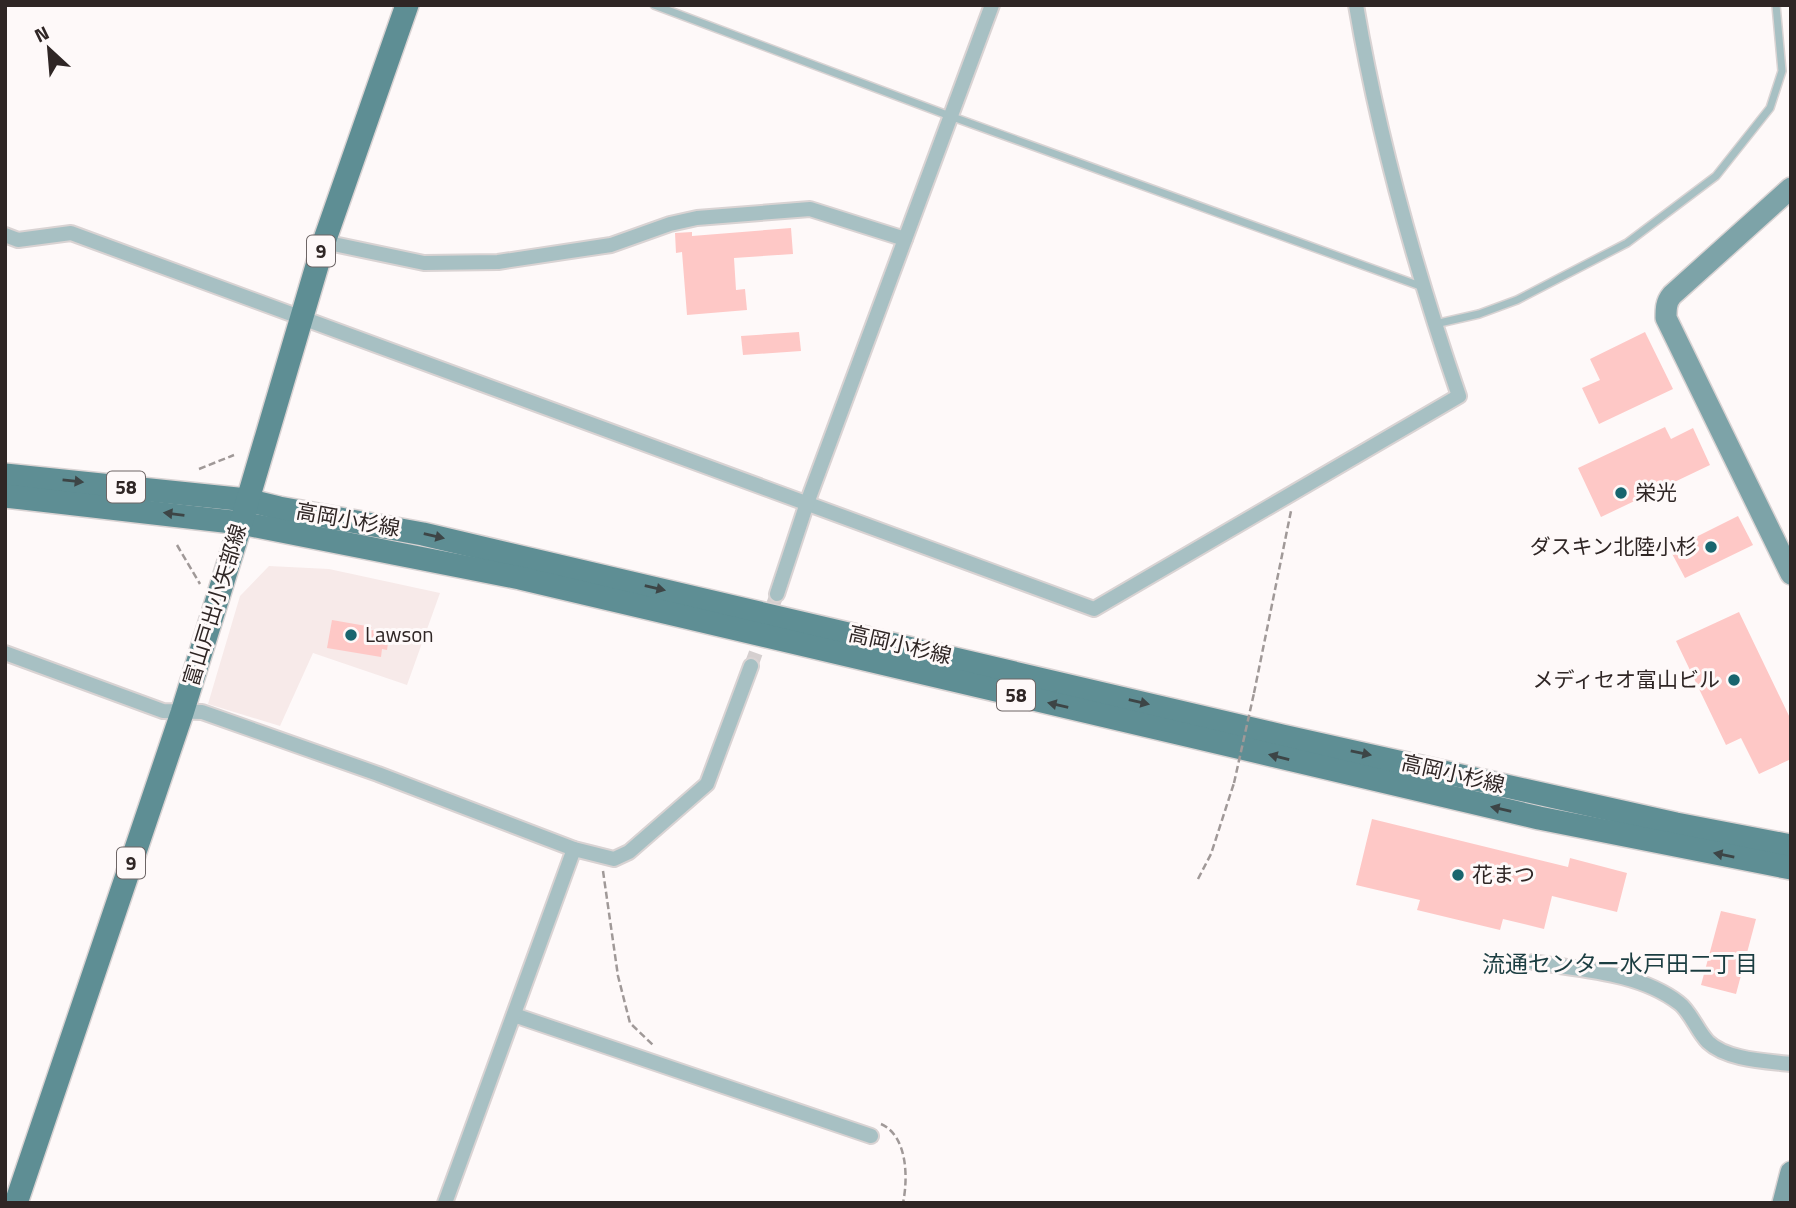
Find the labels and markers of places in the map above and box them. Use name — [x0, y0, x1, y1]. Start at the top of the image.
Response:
place label: 栄光 — [1635, 476, 1677, 508]
marker: 栄光 — [1613, 485, 1629, 501]
place label: ダスキン北陸小杉 — [1530, 530, 1697, 562]
marker: ダスキン北陸小杉 — [1703, 539, 1719, 555]
place label: Lawson — [365, 618, 434, 650]
marker: Lawson — [343, 627, 359, 643]
place label: メディセオ富山ビル — [1532, 663, 1720, 695]
marker: メディセオ富山ビル — [1726, 672, 1742, 688]
place label: 花まつ — [1472, 858, 1535, 890]
marker: 花まつ — [1450, 867, 1466, 883]

